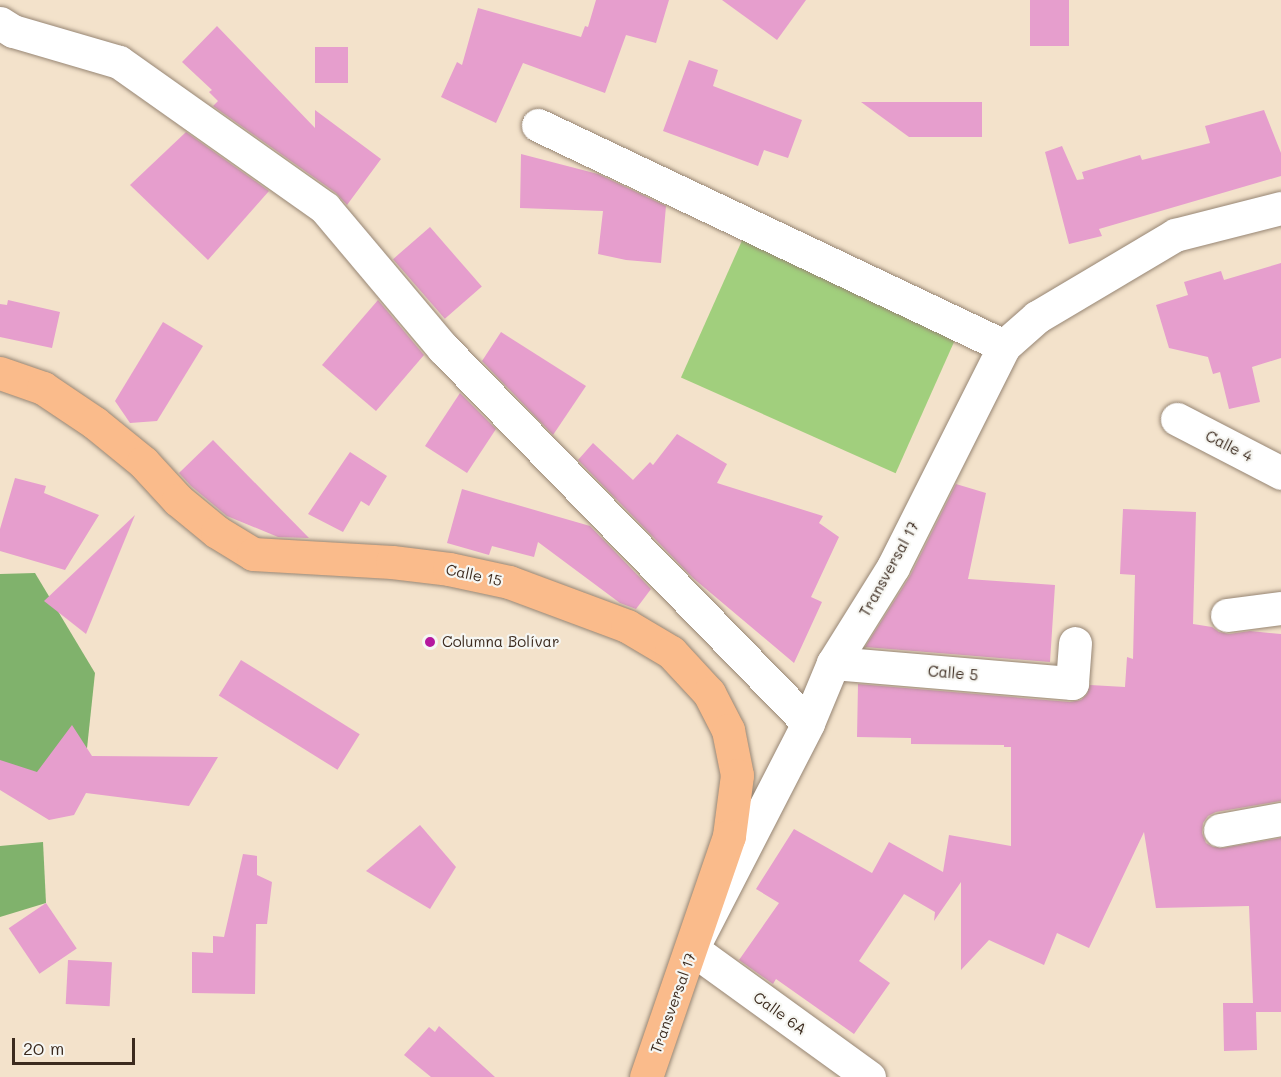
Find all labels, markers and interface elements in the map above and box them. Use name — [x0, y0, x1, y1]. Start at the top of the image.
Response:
street label: Calle 4 — [1202, 427, 1256, 465]
street label: Transversal 17 — [855, 518, 923, 620]
street label: Calle 15 — [444, 560, 504, 590]
place label: Columna Bolívar — [442, 633, 559, 651]
marker: Columna Bolívar — [423, 635, 437, 649]
street label: Calle 5 — [927, 662, 979, 684]
street label: Transversal 17 — [646, 950, 700, 1056]
street label: Calle 6A — [750, 988, 810, 1038]
scale bar — [15, 1026, 138, 1064]
text: 20 m — [23, 1036, 64, 1060]

